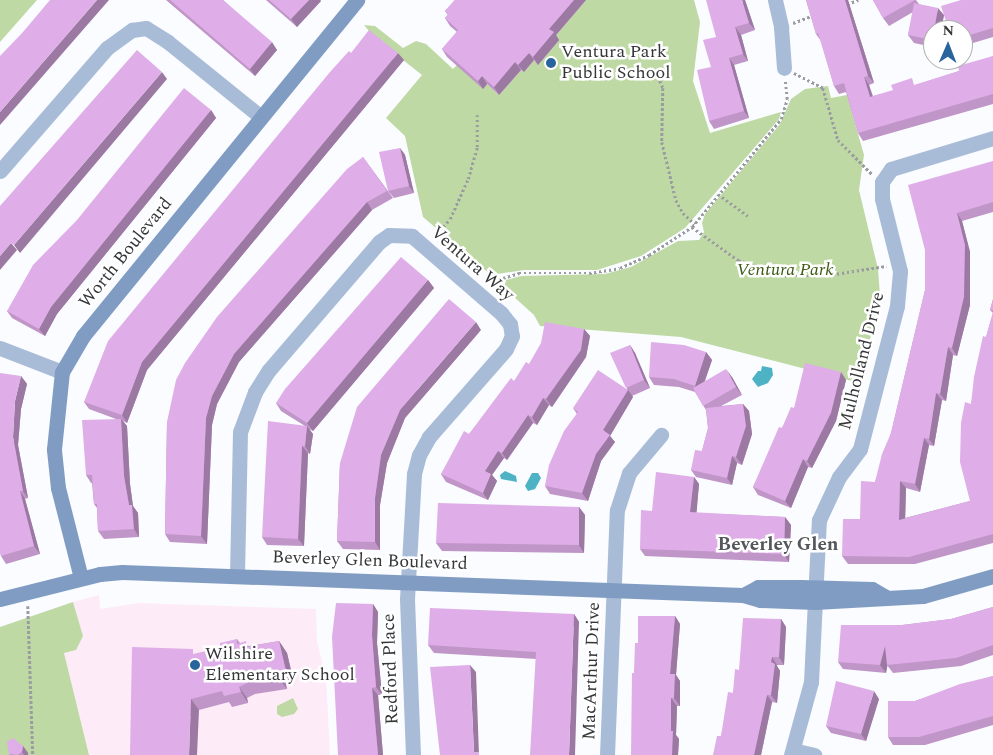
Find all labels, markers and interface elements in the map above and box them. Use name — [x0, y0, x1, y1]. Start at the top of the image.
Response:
north arrow — [923, 20, 973, 70]
text: N — [942, 20, 954, 41]
place label: Ventura Park Public School — [561, 42, 671, 84]
marker: Ventura Park Public School — [545, 57, 557, 69]
street label: Worth Boulevard — [75, 193, 177, 313]
street label: Ventura Way — [426, 222, 518, 306]
park label: Ventura Park — [736, 259, 834, 281]
street label: Mulholland Drive — [834, 290, 890, 432]
district label: Beverley Glen — [717, 534, 839, 556]
street label: Beverley Glen Boulevard — [272, 547, 468, 575]
street label: MacArthur Drive — [579, 602, 605, 740]
street label: Redford Place — [378, 613, 404, 725]
place label: Wilshire Elementary School — [205, 644, 355, 686]
marker: Wilshire Elementary School — [189, 659, 201, 671]

